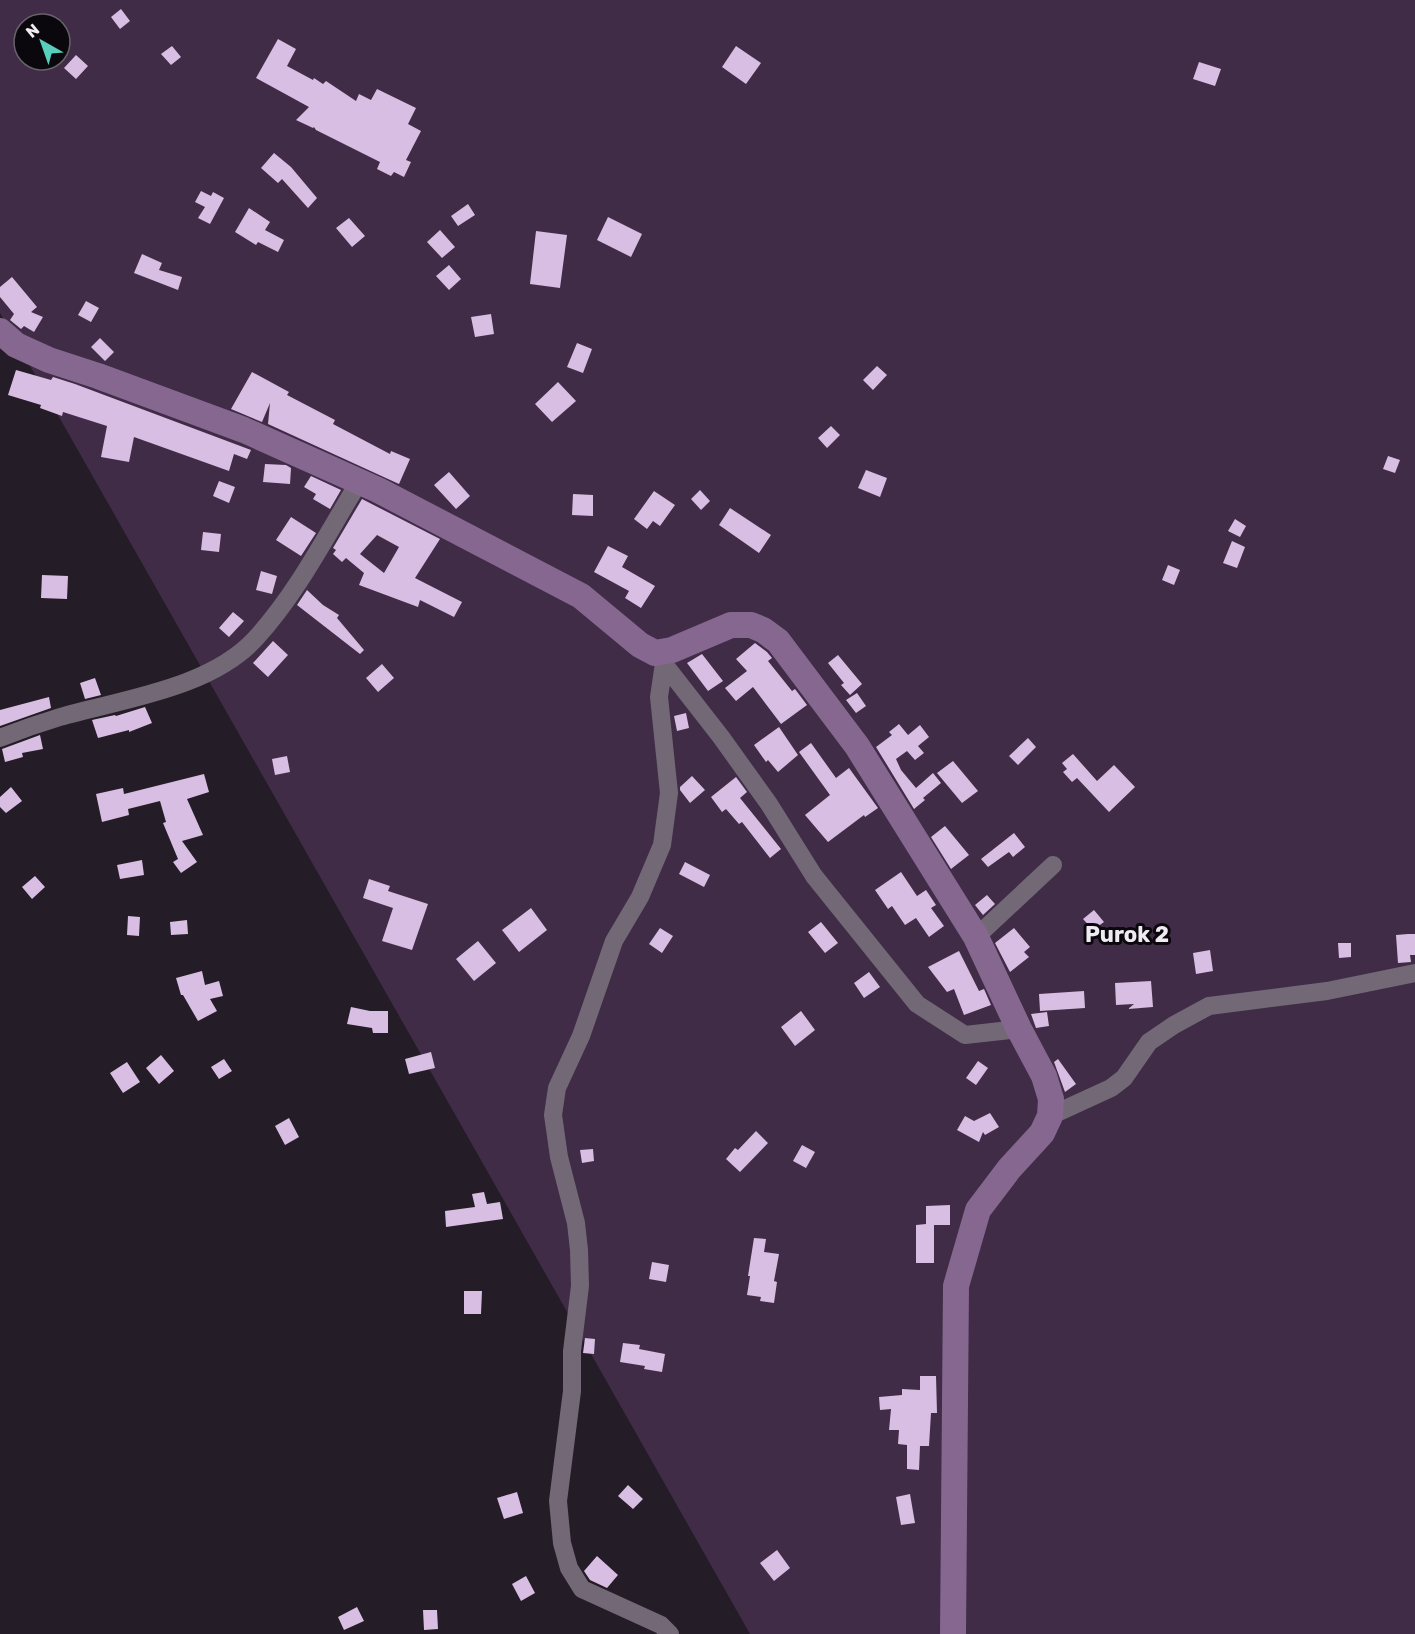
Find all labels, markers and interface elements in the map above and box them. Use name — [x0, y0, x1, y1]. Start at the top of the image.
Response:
north arrow — [12, 12, 72, 72]
text: N — [22, 20, 43, 42]
district label: Purok 2 — [1085, 921, 1169, 948]

